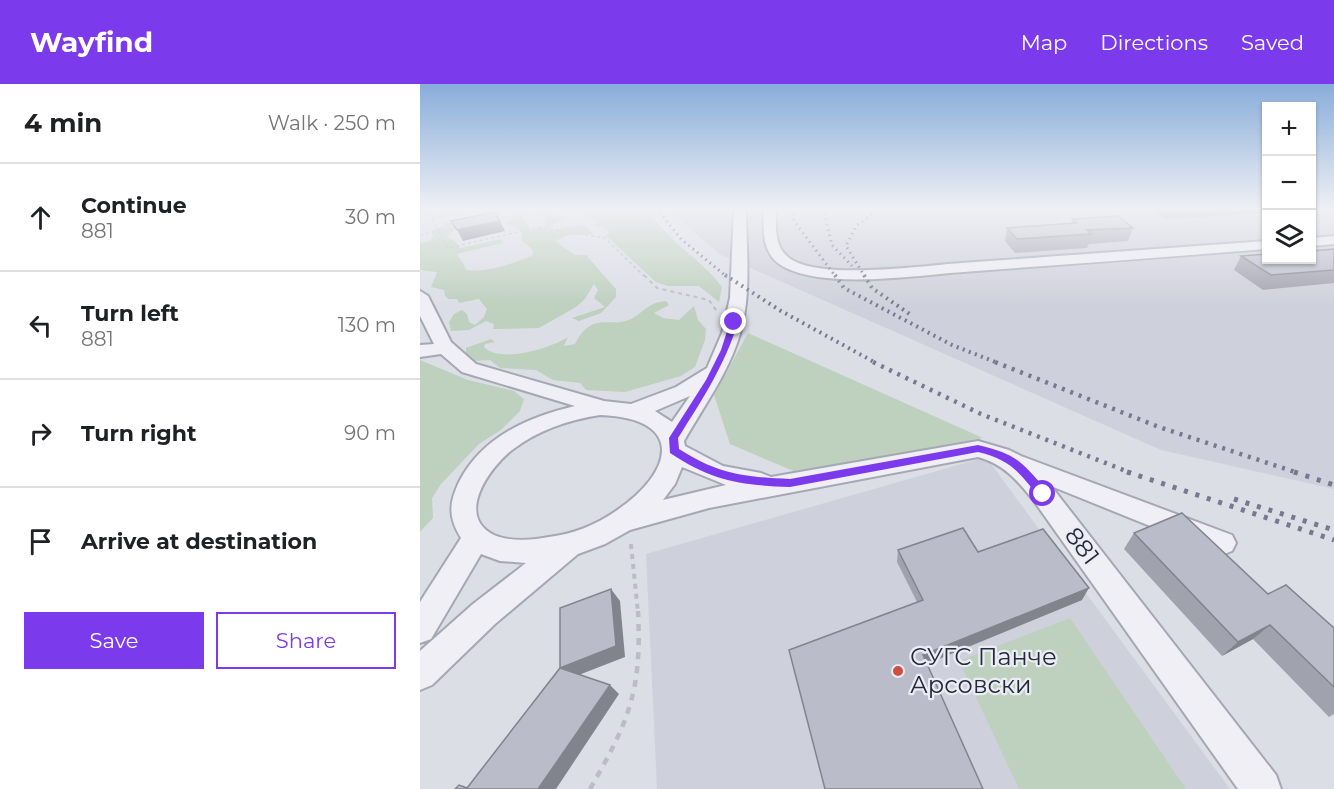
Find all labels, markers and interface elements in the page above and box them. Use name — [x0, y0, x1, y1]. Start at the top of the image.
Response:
text: Wayfind — [30, 25, 153, 59]
text: Map — [1021, 30, 1067, 55]
text: Directions — [1100, 30, 1208, 55]
text: Saved — [1241, 30, 1304, 55]
map controls — [1262, 102, 1316, 264]
button: + — [1262, 102, 1316, 156]
text: 4 min — [24, 107, 102, 139]
text: Walk · 250 m — [268, 111, 396, 135]
button: − — [1262, 156, 1316, 210]
text: Continue — [81, 192, 187, 219]
icon: ahead — [24, 201, 57, 234]
text: 30 m — [345, 205, 396, 229]
button: layers — [1262, 210, 1316, 264]
text: 881 — [81, 219, 114, 243]
text: Turn left — [81, 300, 179, 327]
route end — [720, 308, 746, 334]
icon: left — [24, 309, 57, 342]
text: 130 m — [338, 313, 396, 337]
text: 881 — [81, 327, 114, 351]
icon: right — [24, 417, 57, 450]
text: Turn right — [81, 420, 196, 447]
text: 90 m — [344, 421, 396, 445]
route start — [1029, 480, 1055, 506]
street label: 881 — [1059, 521, 1106, 570]
icon: arrive — [24, 525, 57, 558]
text: Arrive at destination — [81, 528, 317, 555]
button: Save — [24, 612, 204, 669]
button: Share — [216, 612, 396, 669]
place label: СУГС Панче Арсовски — [910, 642, 1057, 699]
marker: СУГС Панче Арсовски — [891, 664, 905, 678]

